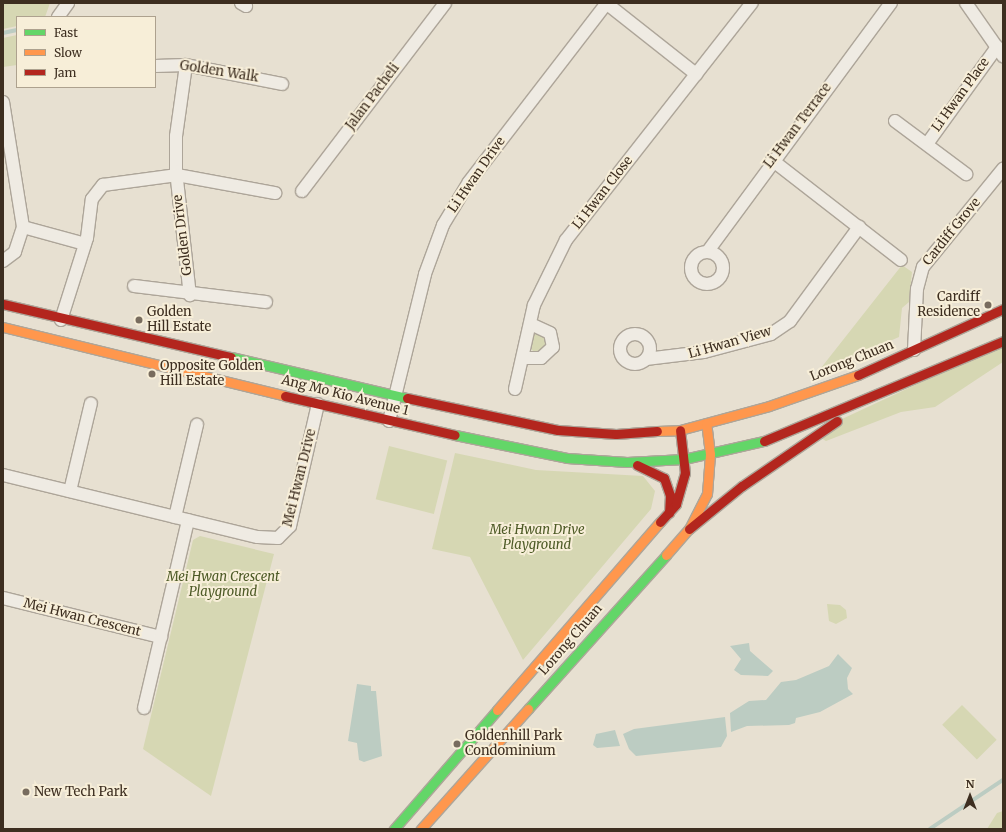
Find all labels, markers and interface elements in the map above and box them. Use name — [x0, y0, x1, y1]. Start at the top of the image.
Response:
legend — [16, 16, 156, 88]
text: Fast — [54, 25, 78, 40]
text: Slow — [54, 45, 82, 60]
street label: Li Hwan Place — [929, 55, 993, 135]
street label: Golden Walk — [179, 58, 259, 86]
street label: Jalan Pacheli — [343, 61, 403, 133]
text: Jam — [54, 65, 76, 80]
street label: Li Hwan Terrace — [761, 80, 835, 172]
street label: Li Hwan Drive — [445, 134, 509, 216]
street label: Li Hwan Close — [570, 153, 636, 233]
street label: Golden Drive — [170, 194, 196, 276]
street label: Cardiff Grove — [920, 195, 984, 269]
place label: Cardiff Residence — [917, 290, 980, 321]
marker: Cardiff Residence — [983, 300, 993, 310]
place label: Golden Hill Estate — [147, 305, 211, 336]
marker: Golden Hill Estate — [134, 315, 144, 325]
street label: Li Hwan View — [687, 324, 773, 362]
street label: Lorong Chuan — [808, 337, 896, 385]
place label: Opposite Golden Hill Estate — [160, 359, 263, 390]
marker: Opposite Golden Hill Estate — [147, 369, 157, 379]
street label: Ang Mo Kio Avenue 1 — [280, 373, 410, 419]
street label: Mei Hwan Drive — [280, 427, 320, 529]
park label: Mei Hwan Drive Playground — [489, 523, 585, 554]
park label: Mei Hwan Crescent Playground — [166, 570, 280, 601]
street label: Mei Hwan Crescent — [22, 596, 142, 640]
street label: Lorong Chuan — [536, 601, 606, 679]
place label: Goldenhill Park Condominium — [465, 729, 562, 760]
marker: Goldenhill Park Condominium — [452, 739, 462, 749]
north arrow — [950, 776, 990, 816]
text: N — [966, 777, 974, 791]
place label: New Tech Park — [34, 784, 127, 800]
marker: New Tech Park — [21, 787, 31, 797]

